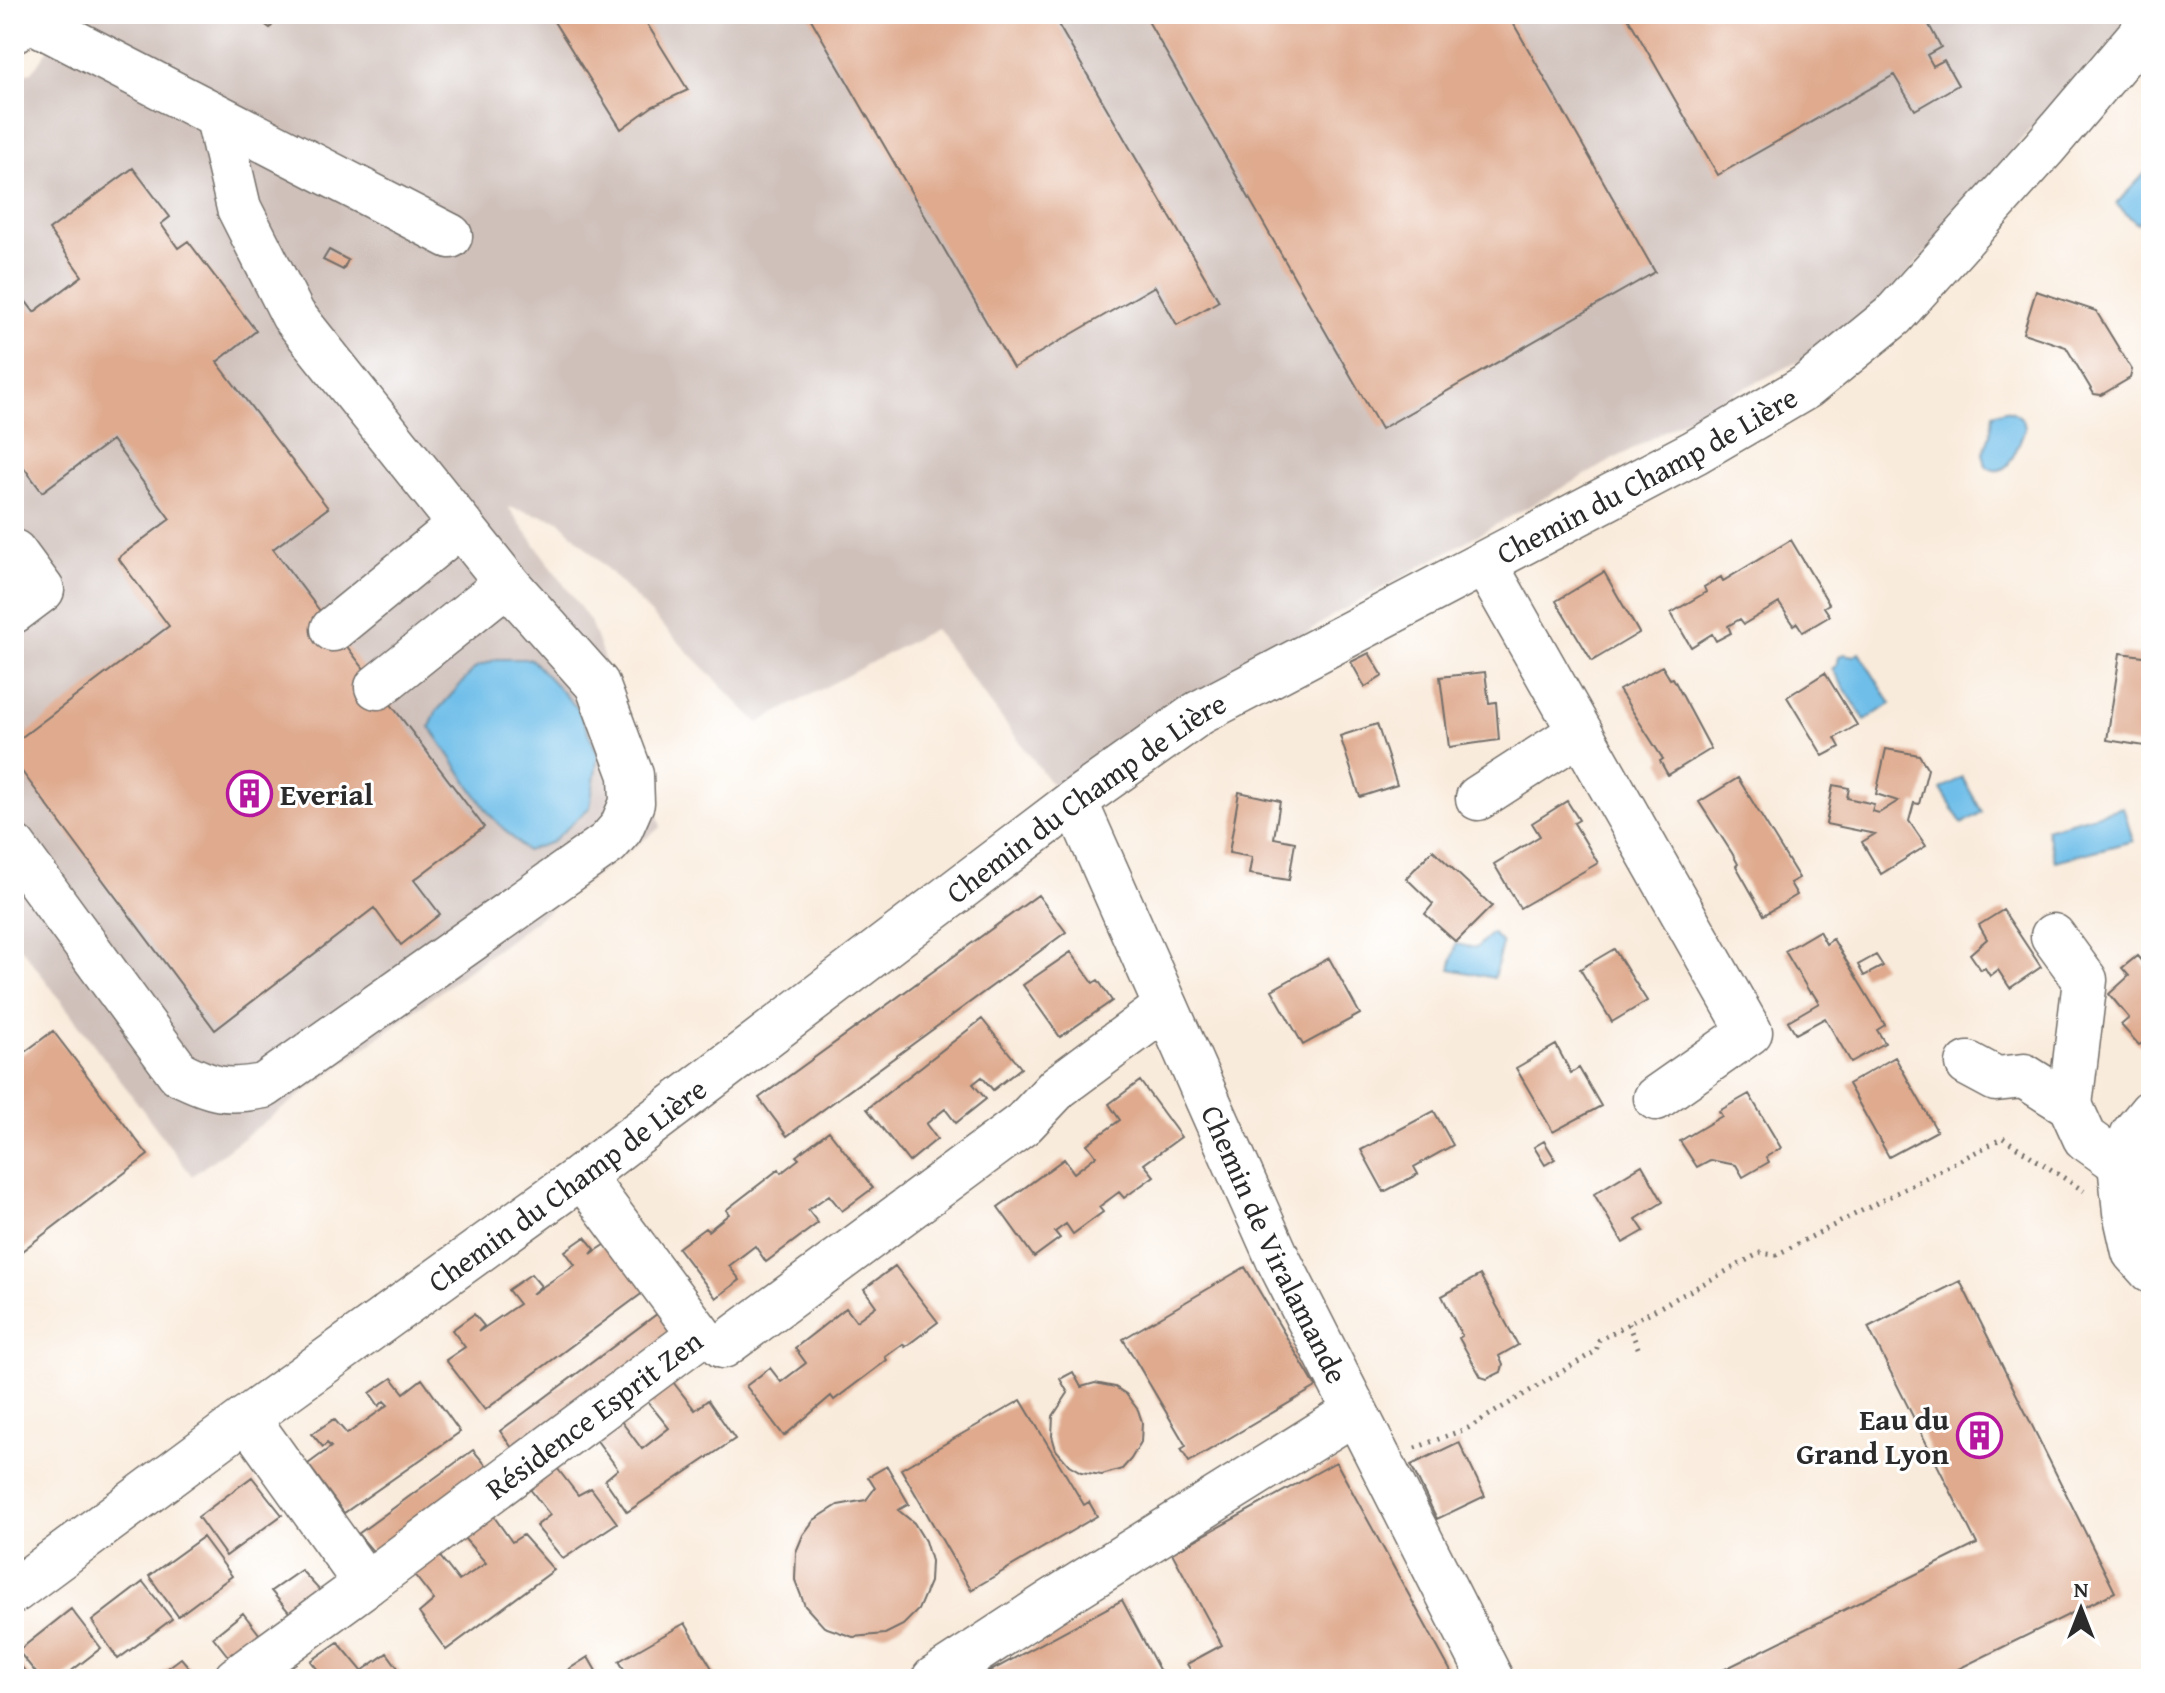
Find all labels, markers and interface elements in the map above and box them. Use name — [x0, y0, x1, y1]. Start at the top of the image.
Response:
street label: Chemin du Champ de Lière — [1488, 375, 1805, 575]
street label: Chemin du Champ de Lière — [936, 681, 1234, 914]
building icon: Everial — [225, 770, 273, 818]
place label: Everial — [280, 772, 373, 816]
street label: Chemin du Champ de Lière — [418, 1067, 716, 1303]
street label: Chemin de Viralamande — [1190, 1098, 1359, 1391]
street label: Résidence Esprit Zen — [476, 1319, 712, 1510]
place label: Eau du Grand Lyon — [1796, 1397, 1950, 1475]
building icon: Eau du Grand Lyon — [1956, 1412, 2004, 1460]
north arrow — [2041, 1569, 2121, 1649]
text: N — [2074, 1573, 2089, 1605]

